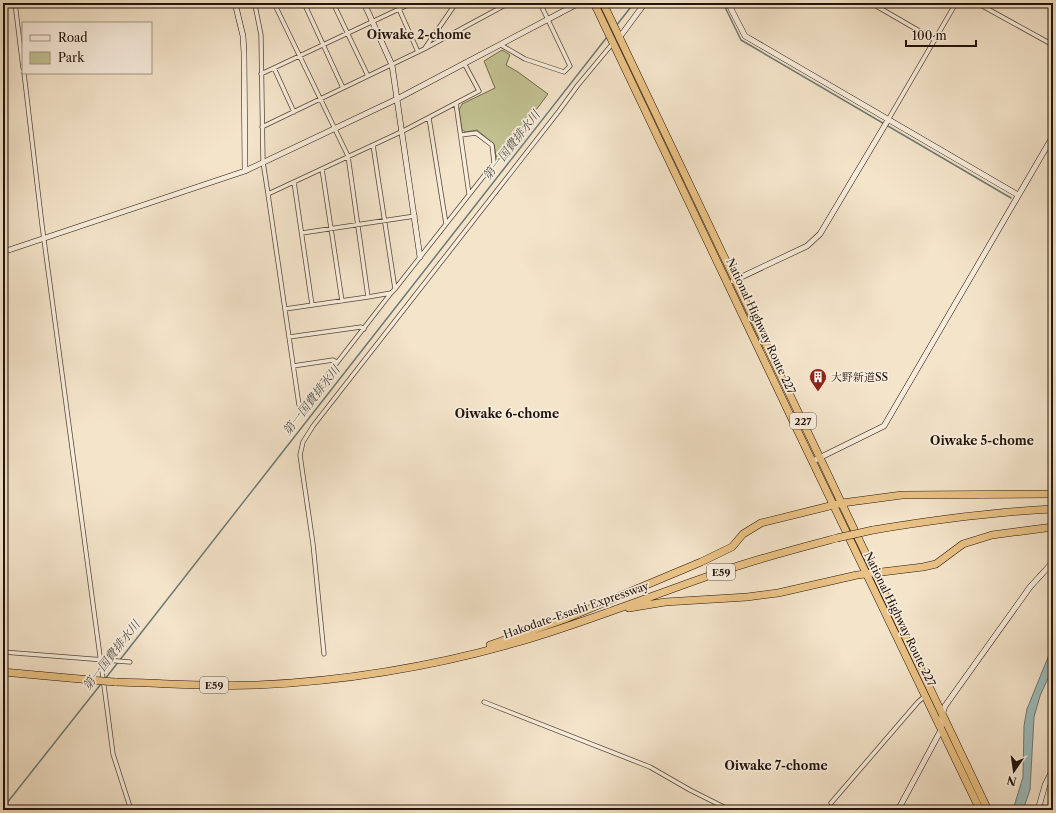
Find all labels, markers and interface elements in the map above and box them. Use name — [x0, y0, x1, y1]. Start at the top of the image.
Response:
legend — [22, 22, 152, 74]
scale bar — [906, 22, 976, 48]
district label: Oiwake 2-chome — [367, 27, 471, 42]
text: 100 m — [912, 28, 947, 43]
text: Road — [58, 30, 88, 45]
text: Park — [58, 50, 85, 65]
water label: 第一国費排水川 — [479, 106, 544, 183]
street label: National Highway Route 227 — [723, 256, 799, 397]
water label: 第一国費排水川 — [279, 361, 344, 438]
building icon: 大野新道SS — [808, 367, 828, 392]
place label: 大野新道SS — [831, 370, 888, 384]
district label: Oiwake 6-chome — [455, 406, 559, 421]
road number: 227 — [790, 413, 816, 429]
district label: Oiwake 5-chome — [930, 433, 1034, 448]
street label: National Highway Route 227 — [861, 549, 939, 689]
road number: E59 — [707, 564, 735, 580]
street label: Hakodate-Esashi Expressway — [501, 578, 651, 641]
water label: 第一国費排水川 — [79, 616, 144, 693]
road number: E59 — [200, 677, 228, 693]
north arrow — [994, 751, 1034, 791]
district label: Oiwake 7-chome — [724, 758, 828, 773]
text: N — [1005, 773, 1018, 789]

